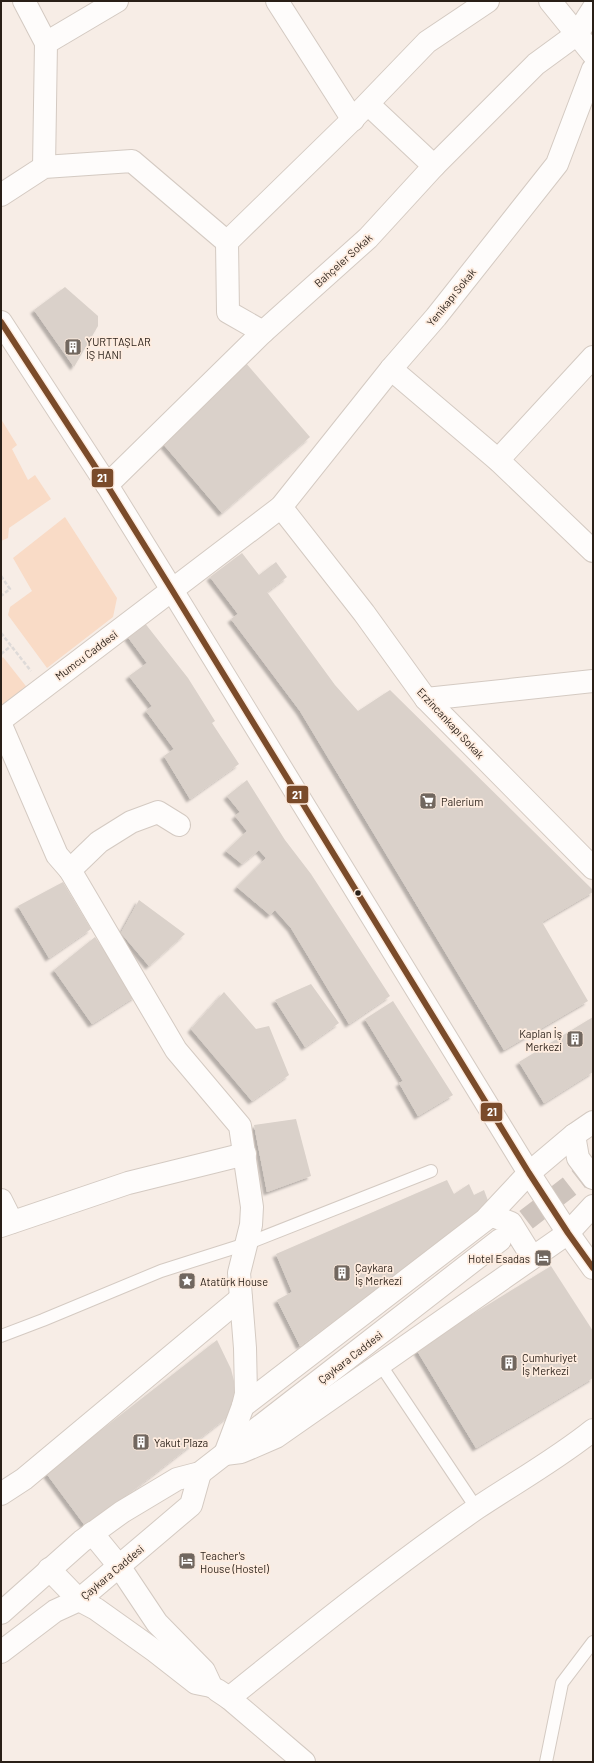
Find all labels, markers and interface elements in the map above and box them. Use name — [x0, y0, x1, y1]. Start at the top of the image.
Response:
street label: Bahçeler Sokak — [311, 230, 375, 289]
street label: Yenikapı Sokak — [424, 265, 479, 329]
place label: YURTTAŞLAR İŞ HANI — [86, 335, 151, 361]
building icon: YURTTAŞLAR İŞ HANI — [63, 337, 83, 357]
line badge: 21 — [91, 468, 114, 488]
text: 21 — [97, 471, 107, 484]
street label: Mumcu Caddesi — [52, 627, 120, 683]
street label: Erzincankapı Sokak — [415, 685, 487, 761]
line badge: 21 — [286, 785, 309, 804]
text: 21 — [292, 788, 302, 801]
supermarket icon: Palerium — [418, 791, 438, 811]
place label: Palerium — [441, 795, 483, 808]
unlabelled marker — [353, 888, 363, 898]
place label: Kaplan İş Merkezi — [519, 1026, 562, 1053]
building icon: Kaplan İş Merkezi — [565, 1029, 585, 1049]
line badge: 21 — [480, 1102, 503, 1122]
text: 21 — [487, 1105, 497, 1118]
hotel icon: Hotel Esadas — [533, 1248, 553, 1268]
place label: Hotel Esadas — [468, 1252, 530, 1265]
place label: Çaykara İş Merkezi — [355, 1261, 402, 1287]
building icon: Çaykara İş Merkezi — [332, 1263, 352, 1283]
place icon: Atatürk House — [177, 1271, 197, 1291]
place label: Atatürk House — [200, 1275, 268, 1288]
street label: Çaykara Caddesi — [315, 1328, 385, 1386]
place label: Cumhuriyet İş Merkezi — [522, 1351, 577, 1377]
building icon: Cumhuriyet İş Merkezi — [499, 1353, 519, 1373]
building icon: Yakut Plaza — [131, 1432, 151, 1452]
place label: Yakut Plaza — [154, 1436, 208, 1449]
street label: Çaykara Caddesi — [78, 1542, 146, 1602]
place label: Teacher's House (Hostel) — [200, 1549, 269, 1575]
hotel icon: Teacher's House (Hostel) — [177, 1551, 197, 1571]

